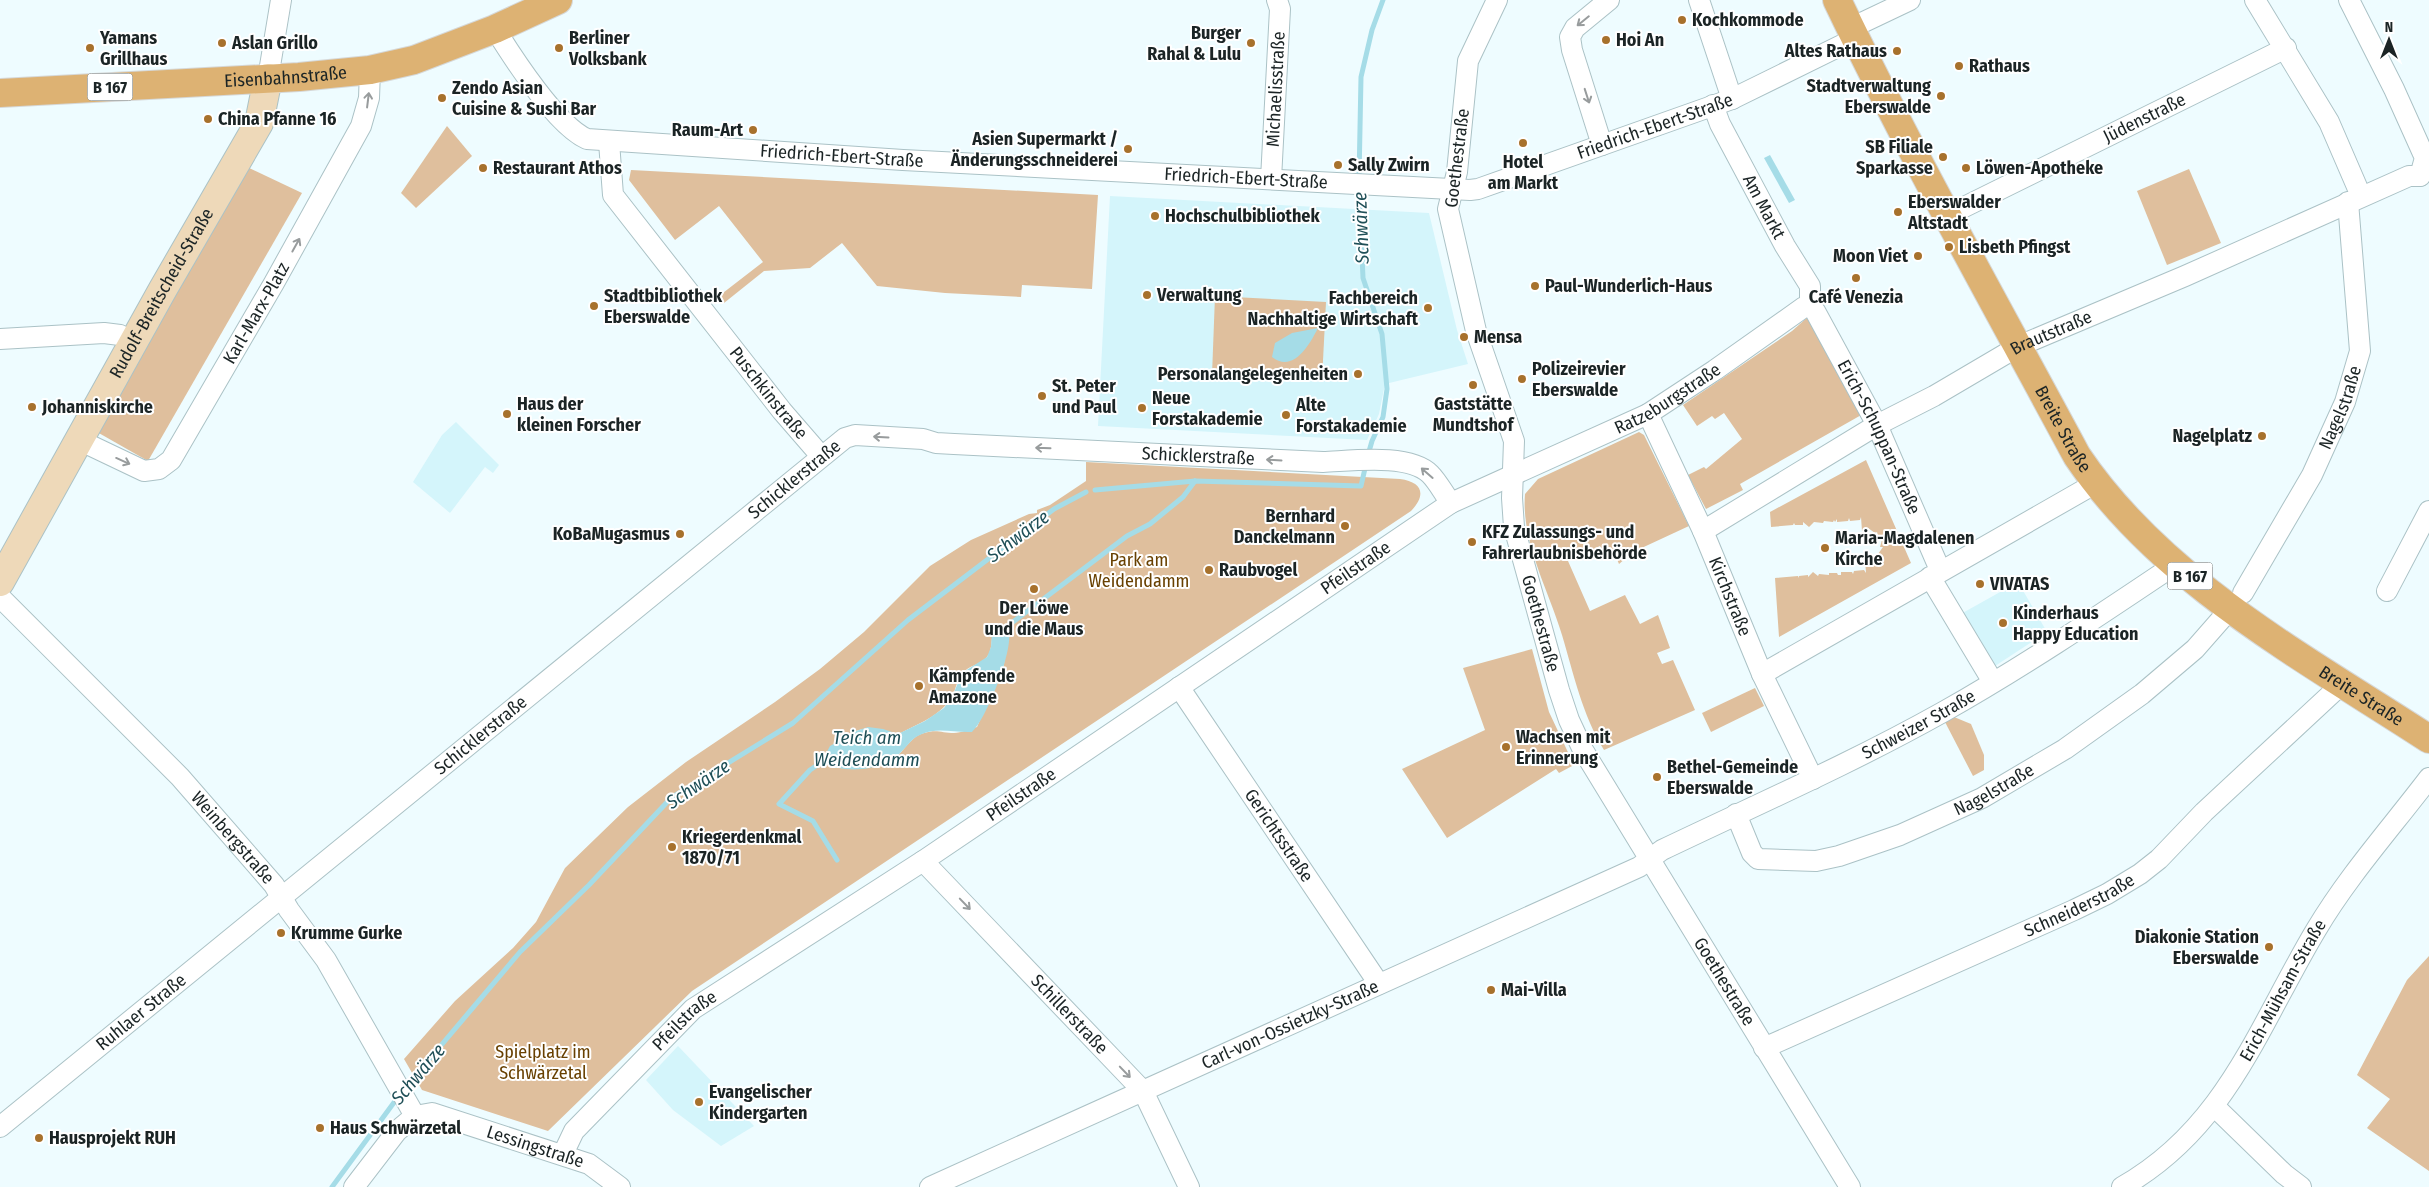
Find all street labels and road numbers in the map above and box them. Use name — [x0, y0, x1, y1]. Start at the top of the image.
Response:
street label: Michaelisstraße — [1262, 31, 1290, 148]
street label: Eisenbahnstraße — [224, 61, 348, 92]
road number: B 167 — [88, 74, 132, 100]
street label: Jüdenstraße — [2100, 88, 2189, 148]
street label: Friedrich-Ebert-Straße — [1574, 89, 1736, 164]
street label: Goethestraße — [1440, 107, 1474, 209]
street label: Friedrich-Ebert-Straße — [759, 140, 924, 172]
street label: Friedrich-Ebert-Straße — [1164, 163, 1328, 193]
street label: Am Markt — [1738, 171, 1790, 243]
street label: Rudolf-Breitscheid-Straße — [105, 204, 218, 382]
street label: Karl-Marx-Platz — [218, 259, 294, 368]
street label: Brautstraße — [2006, 306, 2095, 360]
street label: Puschkinstraße — [725, 342, 813, 444]
street label: Erich-Schuppan-Straße — [1833, 356, 1926, 518]
street label: Ratzeburgstraße — [1611, 358, 1725, 439]
street label: Nagelstraße — [2314, 363, 2366, 453]
street label: Breite Straße — [2030, 382, 2096, 477]
street label: Schicklerstraße — [744, 435, 845, 524]
street label: Schicklerstraße — [1141, 442, 1255, 470]
street label: Pfeilstraße — [1316, 536, 1395, 599]
street label: Kirchstraße — [1704, 553, 1756, 639]
road number: B 167 — [2168, 562, 2212, 590]
street label: Goethestraße — [1517, 573, 1565, 675]
street label: Breite Straße — [2315, 661, 2408, 731]
street label: Schweizer Straße — [1858, 685, 1979, 764]
street label: Schicklerstraße — [430, 691, 531, 779]
street label: Nagelstraße — [1950, 759, 2038, 820]
street label: Pfeilstraße — [982, 763, 1060, 826]
street label: Gerichtsstraße — [1240, 785, 1318, 886]
street label: Weinbergstraße — [186, 787, 279, 889]
street label: Schneiderstraße — [2021, 869, 2139, 942]
street label: Erich-Mühsam-Straße — [2235, 915, 2331, 1065]
street label: Goethestraße — [1689, 933, 1760, 1030]
street label: Ruhlaer Straße — [92, 969, 191, 1055]
street label: Schillerstraße — [1026, 970, 1113, 1059]
street label: Carl-von-Ossietzky-Straße — [1198, 975, 1382, 1074]
street label: Pfeilstraße — [648, 986, 721, 1055]
street label: Lessingstraße — [484, 1121, 587, 1173]

